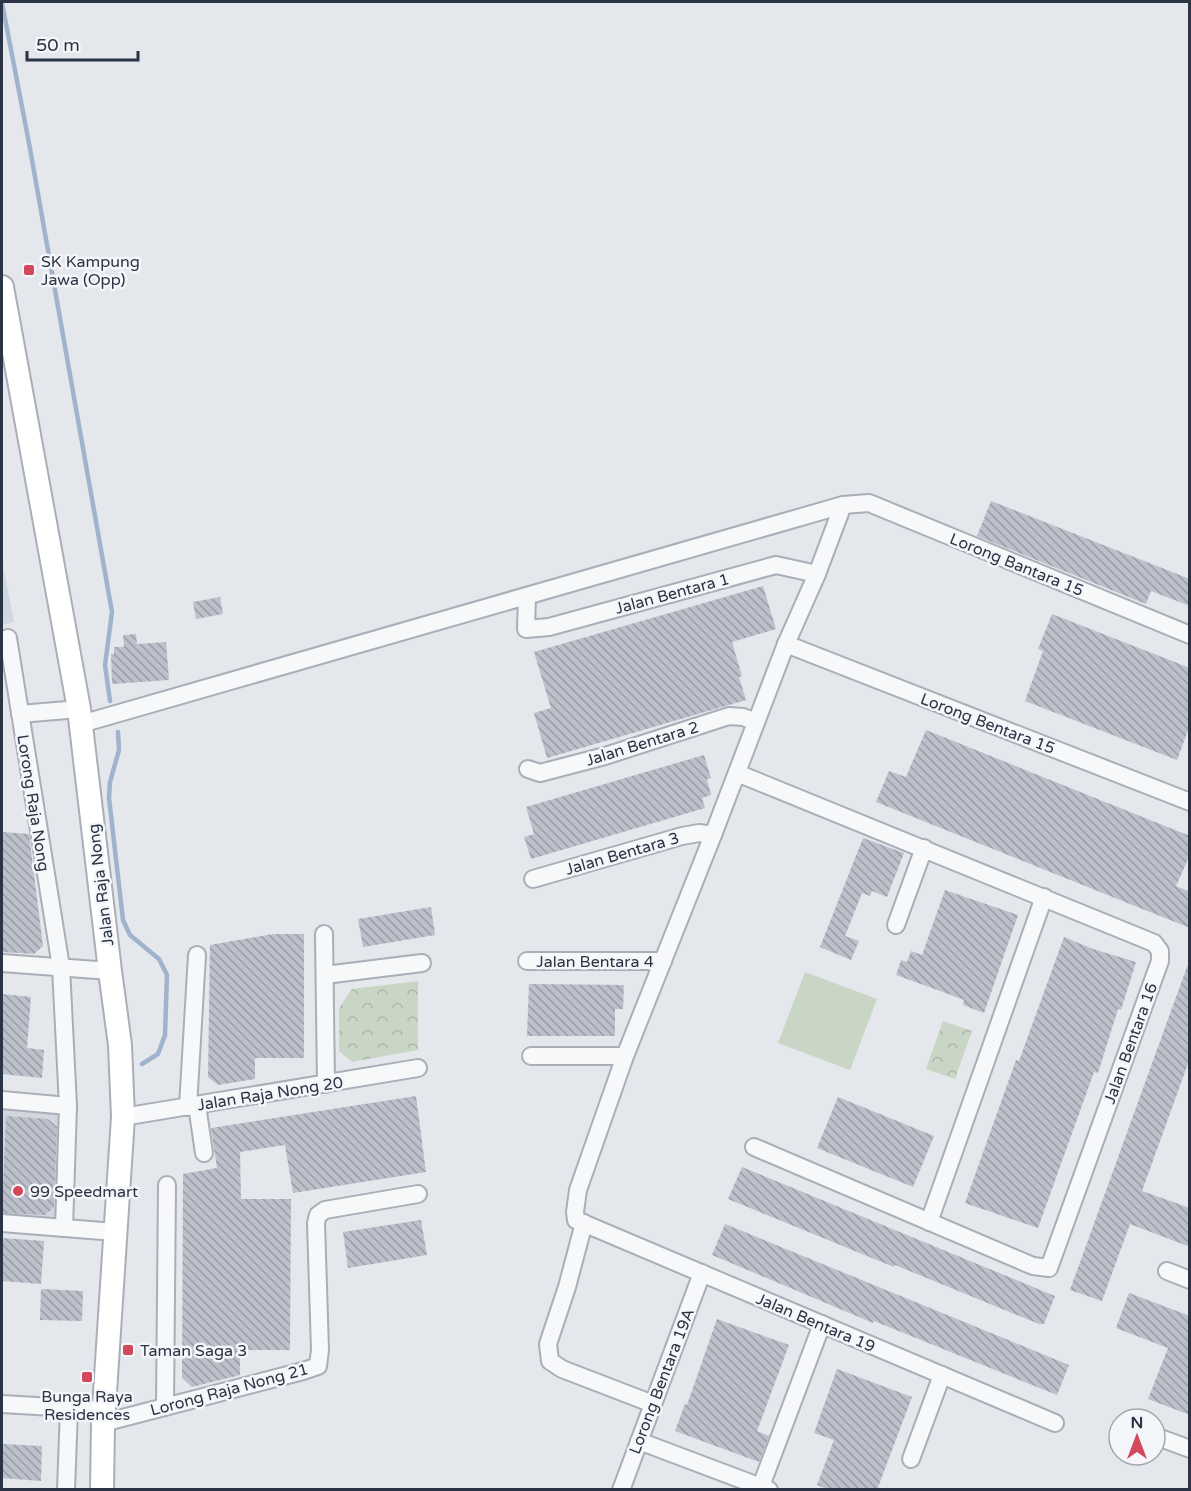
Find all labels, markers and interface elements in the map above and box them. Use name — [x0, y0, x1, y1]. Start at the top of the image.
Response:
scale bar — [27, 24, 138, 62]
text: 50 m — [36, 34, 80, 56]
place label: SK Kampung Jawa (Opp) — [41, 252, 140, 290]
marker: SK Kampung Jawa (Opp) — [22, 263, 36, 277]
street label: Lorong Bantara 15 — [947, 529, 1087, 601]
street label: Jalan Bentara 1 — [613, 569, 732, 619]
street label: Lorong Bentara 15 — [917, 689, 1058, 759]
street label: Jalan Bentara 2 — [583, 717, 701, 771]
street label: Lorong Raja Nong — [12, 733, 54, 873]
street label: Jalan Raja Nong — [84, 823, 118, 947]
street label: Jalan Bentara 3 — [563, 828, 681, 880]
street label: Jalan Bentara 4 — [536, 952, 654, 972]
street label: Jalan Bentara 16 — [1100, 980, 1162, 1107]
street label: Jalan Raja Nong 20 — [196, 1073, 345, 1115]
place label: 99 Speedmart — [30, 1182, 138, 1202]
marker: 99 Speedmart — [11, 1184, 25, 1198]
street label: Jalan Bentara 19 — [753, 1289, 878, 1357]
street label: Lorong Bentara 19A — [625, 1306, 699, 1457]
place label: Taman Saga 3 — [140, 1341, 247, 1361]
marker: Taman Saga 3 — [121, 1343, 135, 1357]
street label: Lorong Raja Nong 21 — [148, 1359, 310, 1421]
marker: Bunga Raya Residences — [80, 1370, 94, 1384]
place label: Bunga Raya Residences — [41, 1387, 133, 1425]
north arrow — [1107, 1407, 1167, 1467]
text: N — [1131, 1413, 1143, 1433]

